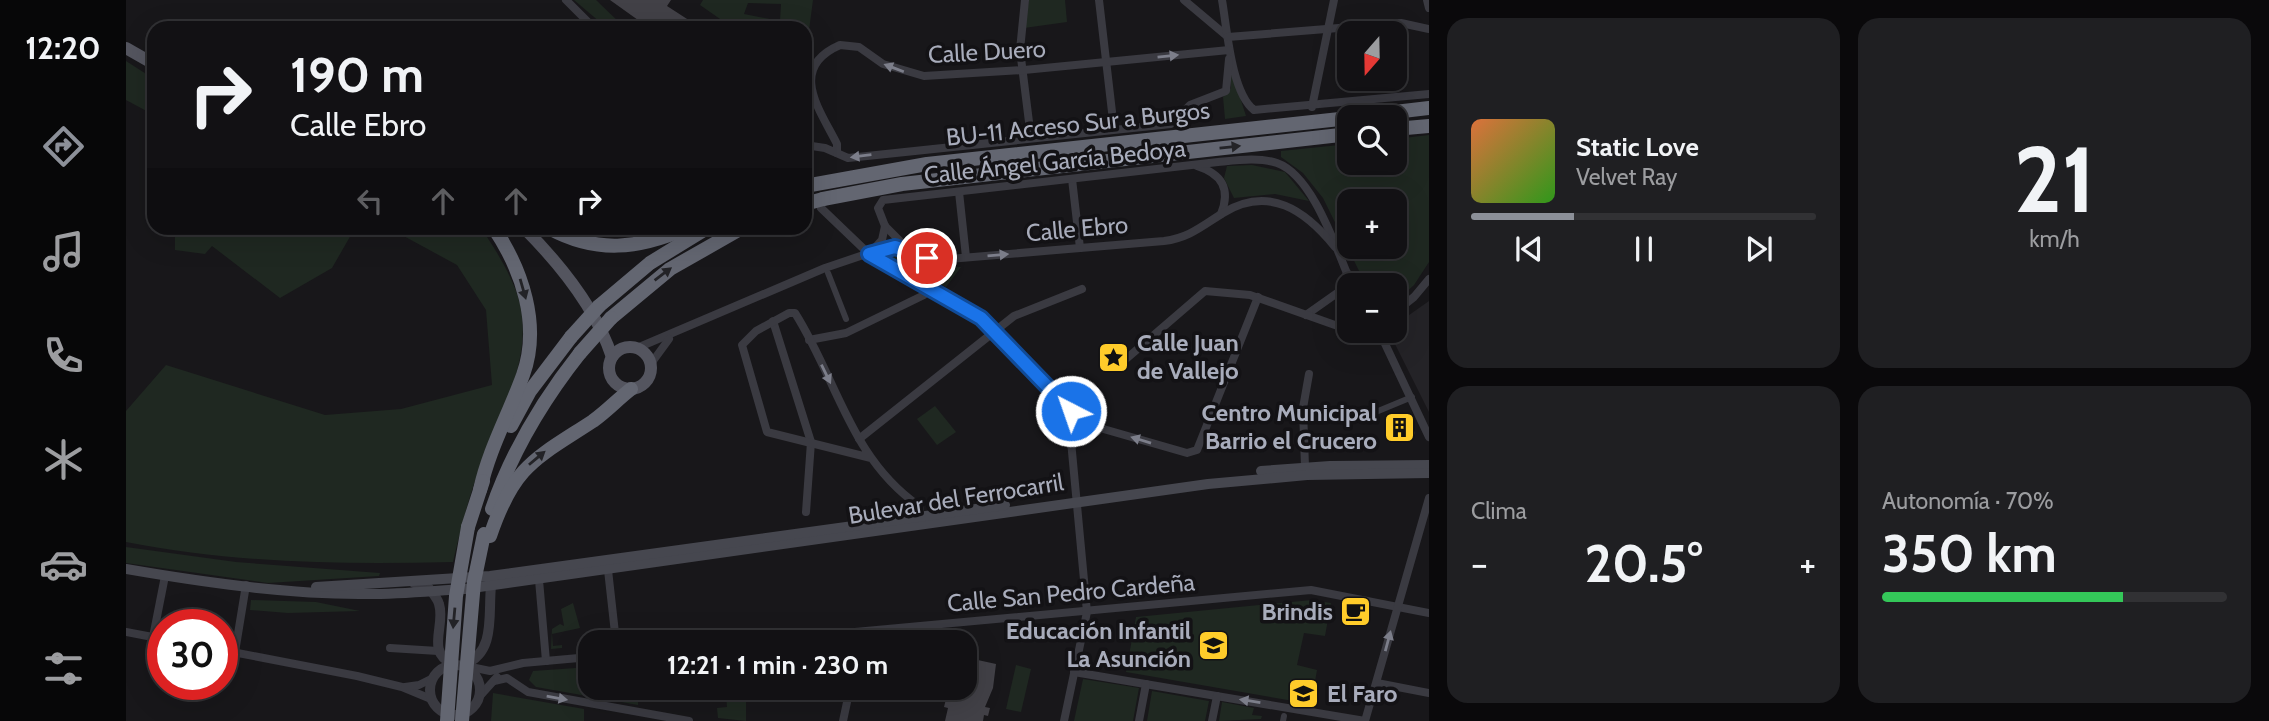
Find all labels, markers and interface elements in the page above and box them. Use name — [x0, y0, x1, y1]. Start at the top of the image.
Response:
north arrow — [1337, 21, 1407, 91]
map controls — [1337, 21, 1407, 343]
text: 12:20 — [25, 28, 101, 67]
street label: Calle Duero — [927, 34, 1047, 69]
text: 190 m — [290, 45, 424, 104]
icon: right — [175, 49, 266, 140]
one-way arrow — [1157, 50, 1179, 61]
one-way arrow — [884, 62, 905, 73]
street label: BU-11 Acceso Sur a Burgos — [945, 95, 1211, 152]
text: Calle Ebro — [290, 105, 426, 144]
button: search — [1337, 105, 1407, 175]
icon: directions — [39, 122, 88, 171]
text: 21 — [2014, 124, 2095, 235]
text: Static Love — [1576, 131, 1699, 163]
street label: Calle Ángel García Bedoya — [923, 133, 1188, 190]
one-way arrow — [1220, 141, 1242, 152]
one-way arrow — [850, 151, 872, 162]
text: Velvet Ray — [1576, 163, 1677, 191]
icon: left — [351, 182, 389, 220]
icon: ahead — [424, 182, 462, 220]
icon: ahead — [497, 182, 535, 220]
icon: right — [570, 182, 608, 220]
button: + — [1337, 189, 1407, 259]
street label: Calle Ebro — [1025, 210, 1129, 247]
text: km/h — [2029, 225, 2080, 253]
icon: music — [39, 227, 88, 276]
pin — [897, 228, 957, 288]
icon: previous — [1510, 230, 1548, 268]
icon: pause — [1625, 230, 1663, 268]
icon: next — [1740, 230, 1778, 268]
icon: arrive — [908, 239, 946, 277]
one-way arrow — [988, 249, 1010, 260]
one-way arrow — [654, 267, 672, 282]
button: − — [1337, 273, 1407, 343]
one-way arrow — [519, 278, 529, 299]
place label: Calle Juan de Vallejo — [1137, 328, 1239, 385]
icon: phone — [39, 331, 88, 380]
place icon: Calle Juan de Vallejo — [1097, 340, 1131, 374]
one-way arrow — [820, 364, 831, 384]
position arrow — [1034, 374, 1108, 448]
place label: Centro Municipal Barrio el Crucero — [1201, 398, 1377, 455]
building icon: Centro Municipal Barrio el Crucero — [1383, 410, 1417, 444]
icon: climate — [39, 435, 88, 484]
one-way arrow — [1130, 435, 1151, 445]
one-way arrow — [528, 450, 546, 466]
street label: Bulevar del Ferrocarril — [846, 467, 1066, 530]
text: Autonomía · 70% — [1882, 487, 2054, 515]
text: Clima — [1471, 497, 1527, 525]
text: 350 km — [1882, 522, 2057, 585]
text: 20.5° — [1584, 532, 1703, 595]
icon: car — [39, 540, 88, 589]
text: − — [1471, 540, 1488, 587]
text: + — [1799, 540, 1816, 587]
street label: Calle San Pedro Cardeña — [946, 567, 1197, 618]
cafe icon: Brindis — [1339, 595, 1373, 629]
place label: Brindis — [1262, 597, 1333, 626]
one-way arrow — [448, 608, 459, 630]
speed limit sign: 30 — [147, 609, 238, 700]
place label: Educación Infantil La Asunción — [1006, 616, 1191, 673]
school or university icon: Educación Infantil La Asunción — [1197, 628, 1231, 662]
one-way arrow — [1384, 630, 1394, 651]
icon: filters — [39, 644, 88, 693]
text: 12:21 · 1 min · 230 m — [667, 649, 888, 681]
school or university icon: El Faro — [1287, 677, 1321, 711]
place label: El Faro — [1327, 679, 1398, 708]
one-way arrow — [546, 693, 568, 704]
one-way arrow — [1239, 695, 1261, 706]

